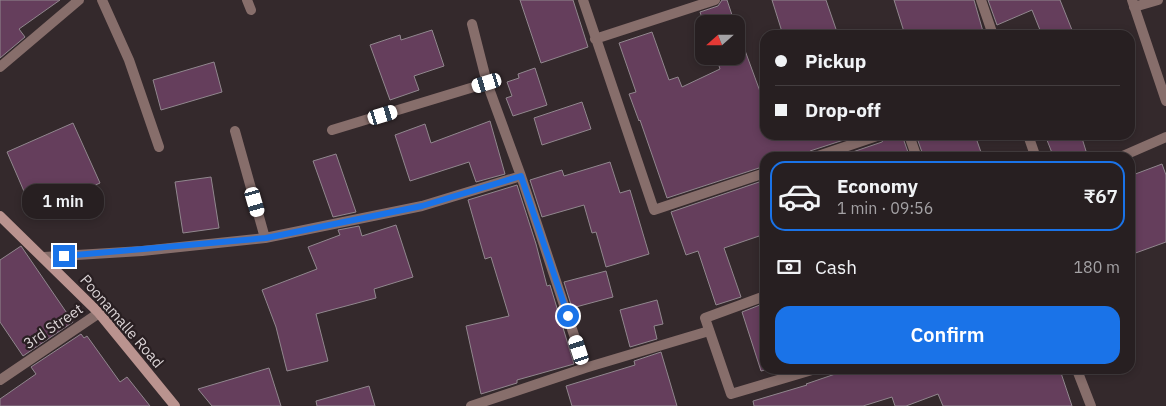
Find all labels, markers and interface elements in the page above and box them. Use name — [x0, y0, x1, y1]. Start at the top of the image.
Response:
north arrow — [695, 15, 745, 65]
map controls — [695, 15, 745, 65]
text: Pickup — [805, 49, 866, 73]
car — [470, 71, 503, 95]
text: Drop-off — [805, 98, 881, 122]
car — [366, 103, 399, 127]
icon: car — [777, 174, 822, 219]
text: Economy — [837, 174, 918, 198]
callout: 1 min — [23, 184, 105, 218]
text: ₹67 — [1083, 184, 1118, 208]
car — [243, 186, 266, 218]
text: 1 min — [42, 191, 84, 211]
text: 1 min · 09:56 — [837, 198, 933, 218]
route end — [53, 245, 75, 267]
icon: cash — [775, 253, 803, 281]
text: Cash — [815, 255, 857, 279]
text: 180 m — [1073, 257, 1120, 277]
street label: Poonamalle Road — [76, 270, 168, 372]
street label: 3rd Street — [20, 299, 86, 353]
route start — [557, 305, 579, 327]
button: Confirm — [775, 306, 1120, 364]
car — [567, 333, 590, 367]

